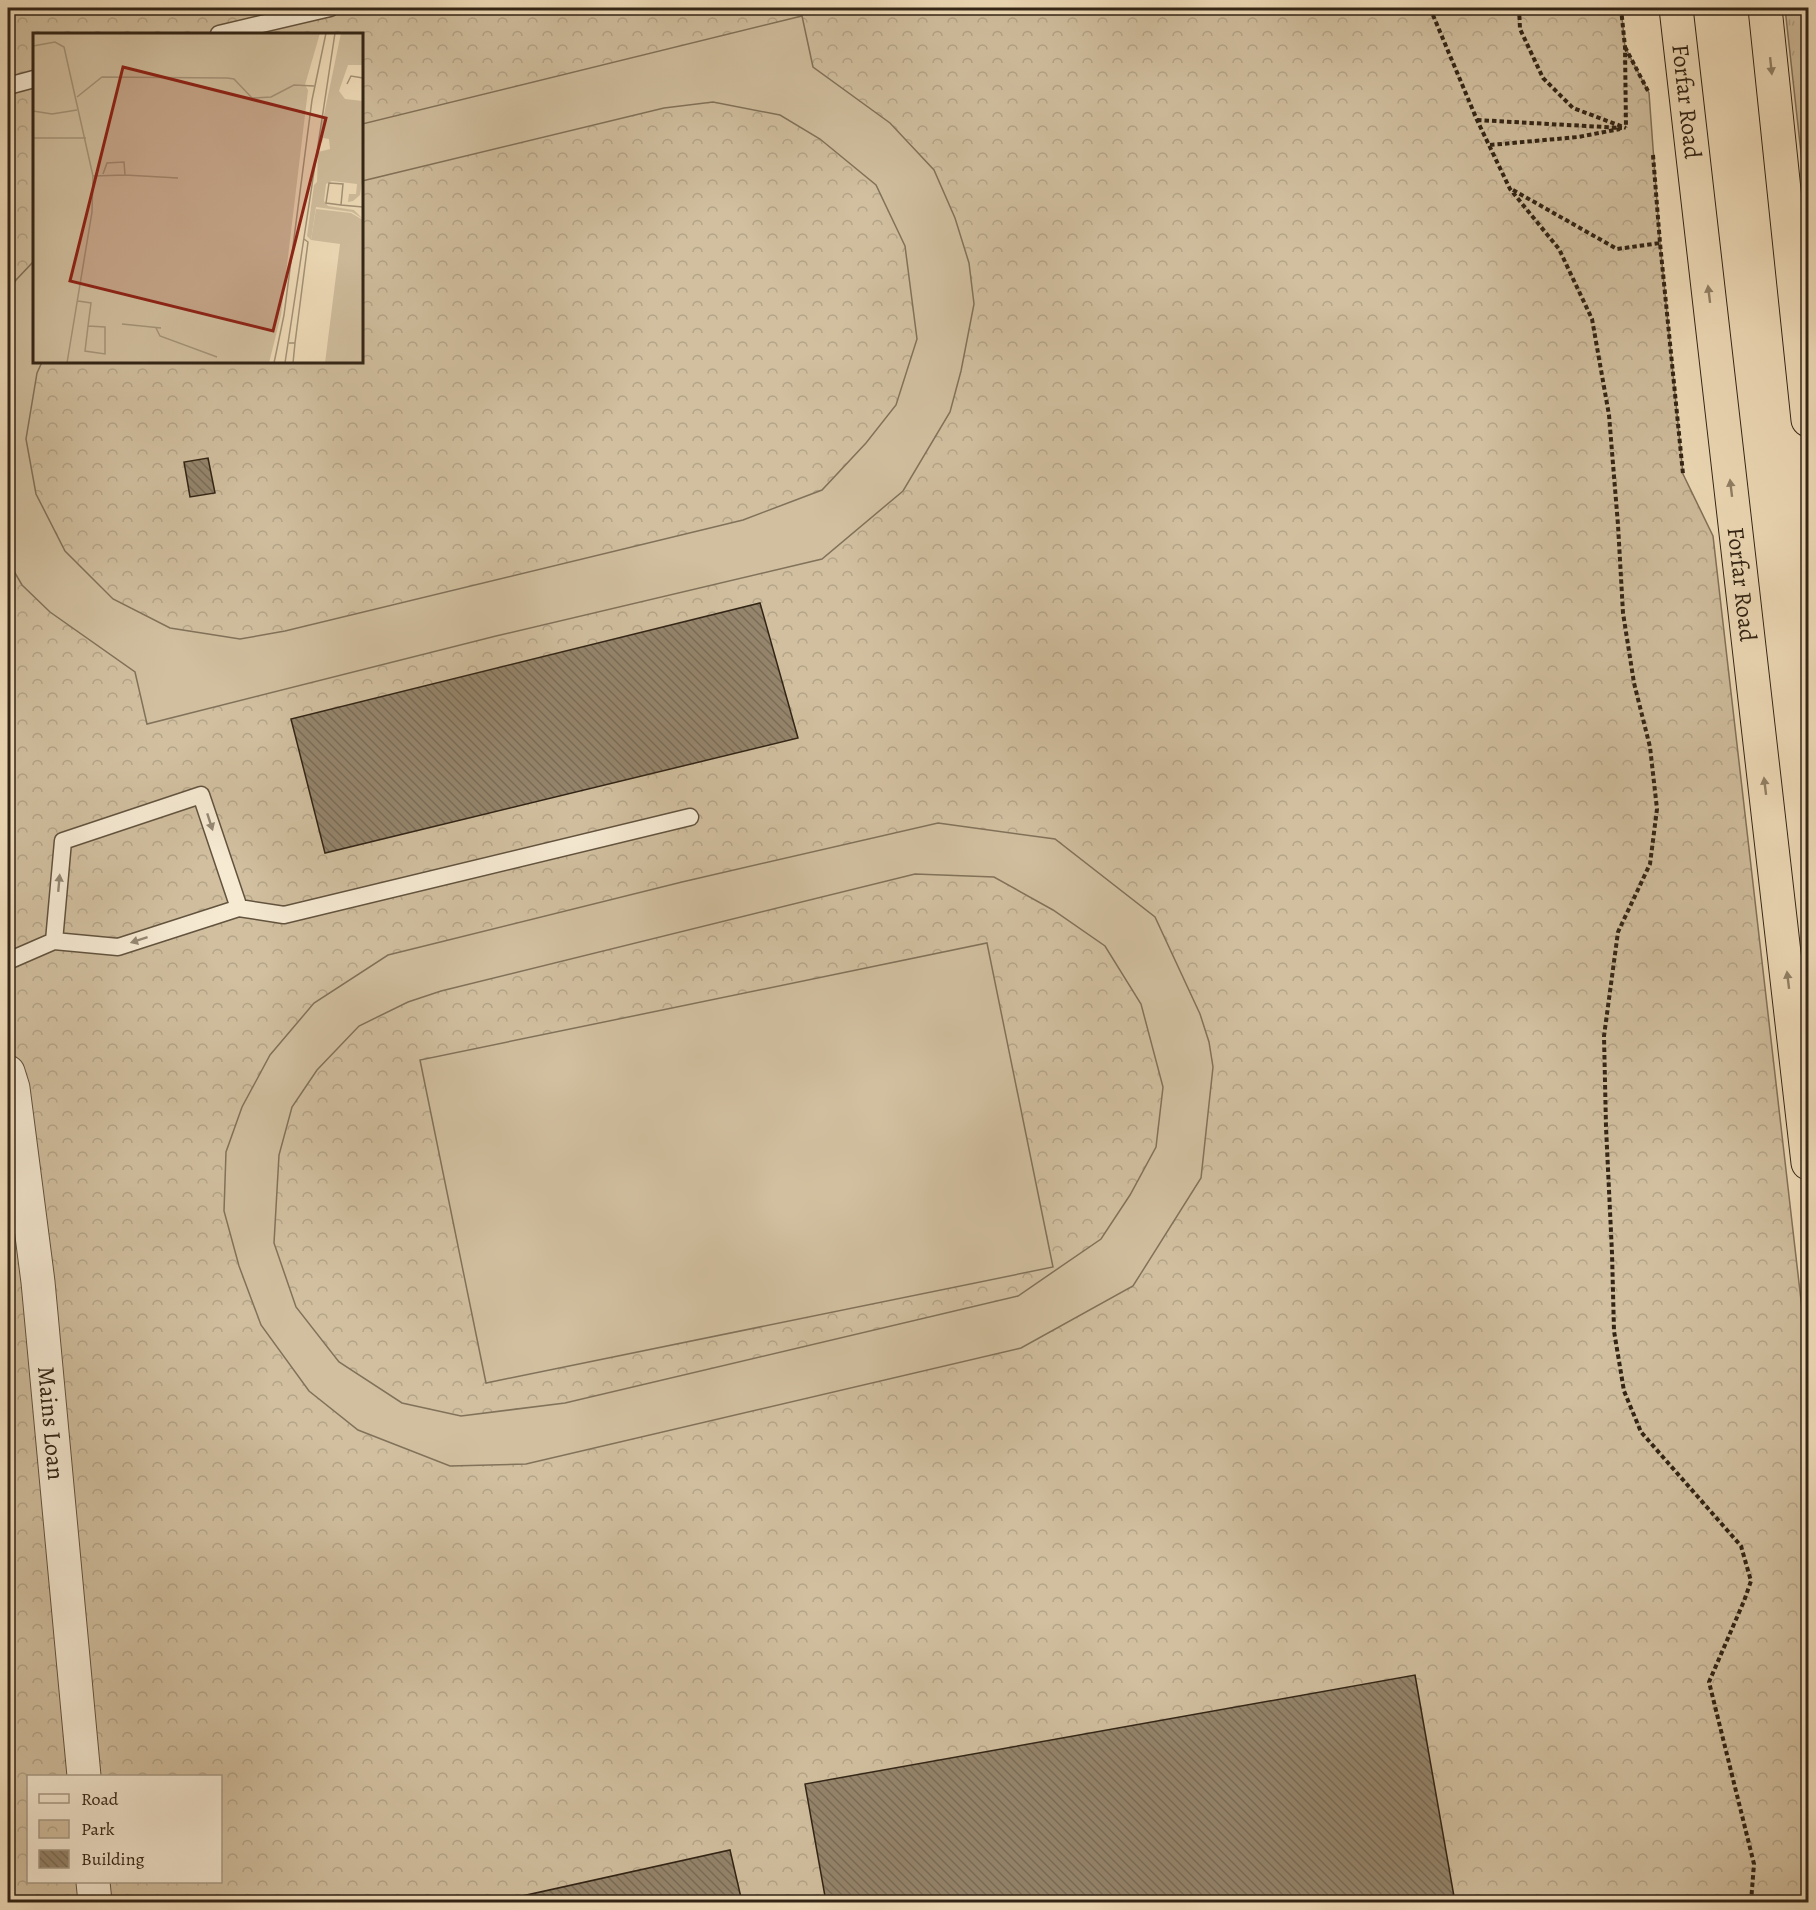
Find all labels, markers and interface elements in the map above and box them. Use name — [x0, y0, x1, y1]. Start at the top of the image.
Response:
inset map — [33, 33, 363, 363]
street label: Forfar Road — [1664, 42, 1709, 161]
one-way arrow — [1766, 56, 1776, 75]
one-way arrow — [1704, 285, 1714, 304]
one-way arrow — [1726, 478, 1736, 497]
street label: Forfar Road — [1719, 525, 1764, 643]
one-way arrow — [1761, 776, 1770, 795]
one-way arrow — [206, 813, 216, 831]
one-way arrow — [54, 873, 64, 892]
one-way arrow — [130, 936, 148, 945]
one-way arrow — [1783, 970, 1792, 989]
street label: Mains Loan — [30, 1365, 72, 1481]
legend — [27, 1775, 222, 1883]
text: Road — [81, 1787, 119, 1811]
text: Park — [81, 1817, 115, 1841]
text: Building — [81, 1847, 145, 1871]

